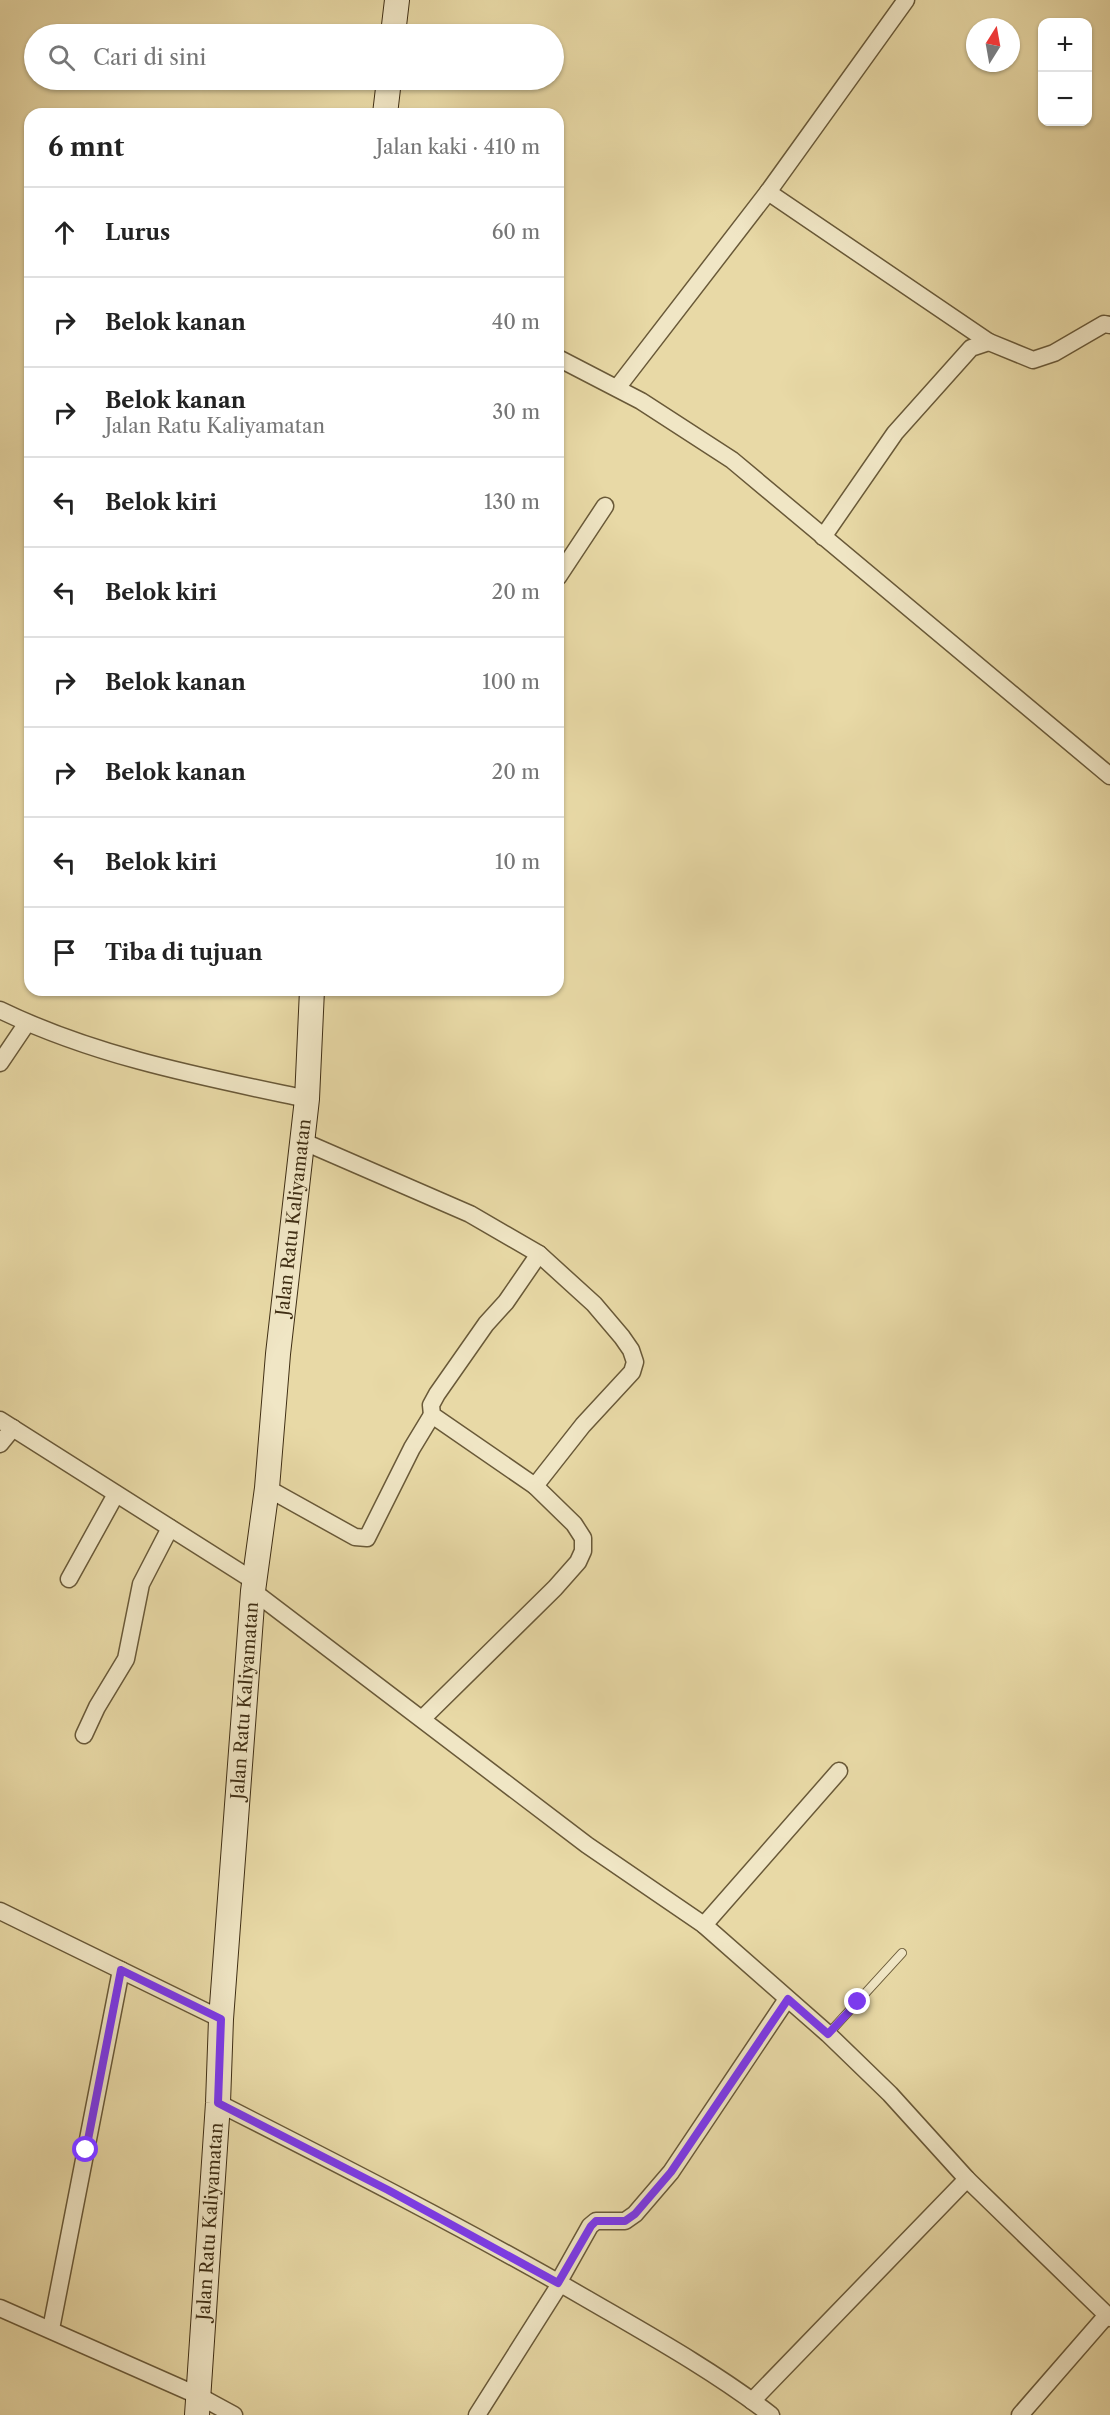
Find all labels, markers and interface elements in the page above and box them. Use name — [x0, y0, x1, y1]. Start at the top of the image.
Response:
north arrow — [966, 18, 1020, 72]
map controls — [1038, 18, 1092, 126]
button: + — [1038, 18, 1092, 72]
search box — [24, 24, 564, 90]
icon: search — [45, 41, 78, 74]
text: Cari di sini — [93, 44, 206, 71]
button: − — [1038, 72, 1092, 126]
text: 6 mnt — [48, 131, 124, 163]
text: Jalan kaki · 410 m — [376, 135, 540, 159]
icon: ahead — [48, 216, 81, 249]
text: Lurus — [105, 219, 170, 246]
text: 60 m — [492, 220, 540, 244]
icon: right — [48, 306, 81, 339]
text: Belok kanan — [105, 309, 246, 336]
text: 40 m — [492, 310, 540, 334]
text: Belok kanan — [105, 387, 246, 414]
icon: right — [48, 396, 81, 429]
text: 30 m — [492, 400, 540, 424]
text: Jalan Ratu Kaliyamatan — [105, 414, 325, 438]
icon: left — [48, 486, 81, 519]
text: Belok kiri — [105, 489, 217, 516]
text: 130 m — [484, 490, 540, 514]
icon: left — [48, 576, 81, 609]
text: Belok kiri — [105, 579, 217, 606]
text: 20 m — [492, 580, 540, 604]
icon: right — [48, 666, 81, 699]
text: Belok kanan — [105, 669, 246, 696]
text: 100 m — [482, 670, 540, 694]
icon: right — [48, 756, 81, 789]
text: Belok kanan — [105, 759, 246, 786]
text: 20 m — [492, 760, 540, 784]
icon: left — [48, 846, 81, 879]
text: Belok kiri — [105, 849, 217, 876]
text: 10 m — [495, 850, 540, 874]
icon: arrive — [48, 936, 81, 969]
text: Tiba di tujuan — [105, 939, 263, 966]
street label: Jalan Ratu Kaliyamatan — [271, 1118, 316, 1320]
street label: Jalan Ratu Kaliyamatan — [226, 1601, 263, 1803]
route end — [844, 1988, 870, 2014]
street label: Jalan Ratu Kaliyamatan — [192, 2122, 228, 2324]
route start — [72, 2136, 98, 2162]

